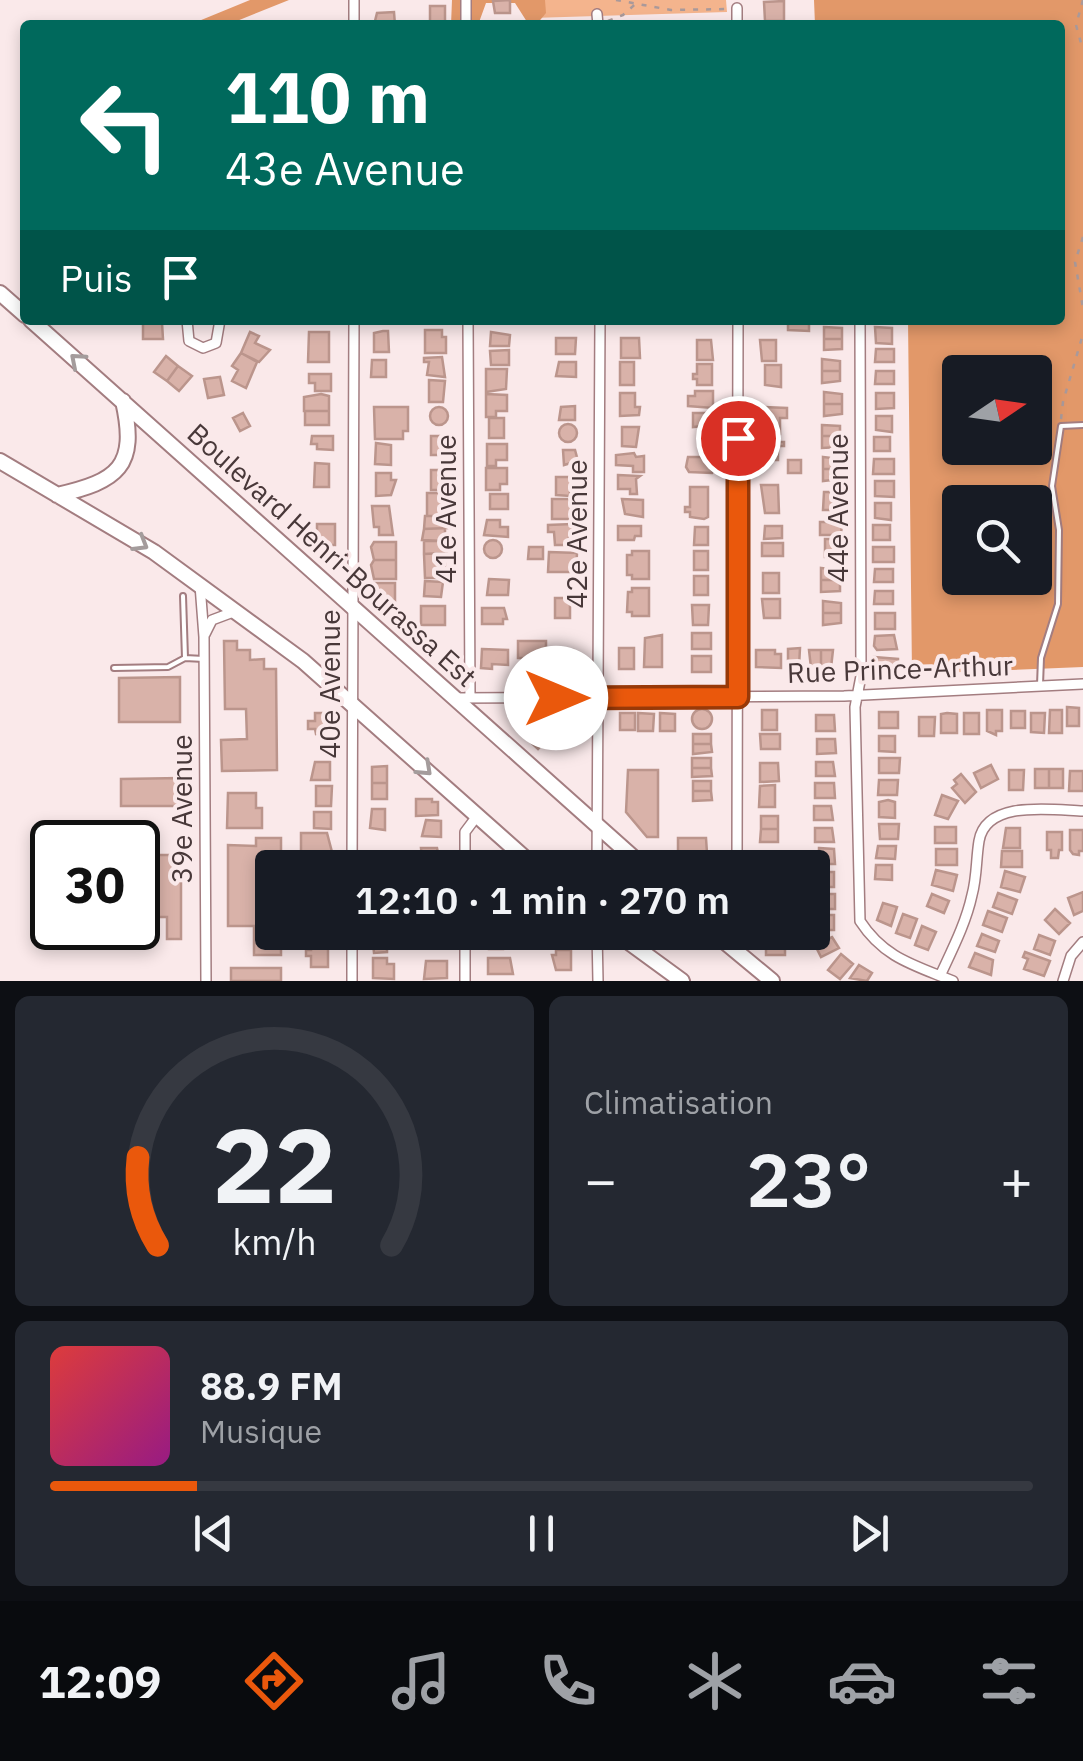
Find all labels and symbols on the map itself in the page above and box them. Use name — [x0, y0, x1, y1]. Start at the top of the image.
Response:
one-way arrow — [70, 354, 89, 372]
north arrow — [942, 355, 1052, 465]
pin — [696, 396, 781, 481]
street label: Boulevard Henri-Bourassa Est — [180, 415, 485, 694]
street label: 44e Avenue — [819, 433, 856, 583]
street label: 41e Avenue — [427, 434, 464, 584]
street label: 42e Avenue — [558, 459, 595, 609]
one-way arrow — [130, 532, 148, 551]
street label: 40e Avenue — [311, 609, 348, 759]
position arrow — [504, 646, 608, 750]
street label: Rue Prince-Arthur — [786, 646, 1014, 691]
street label: 39e Avenue — [163, 734, 200, 884]
one-way arrow — [413, 757, 432, 775]
speed limit sign: 30 — [30, 820, 160, 950]

